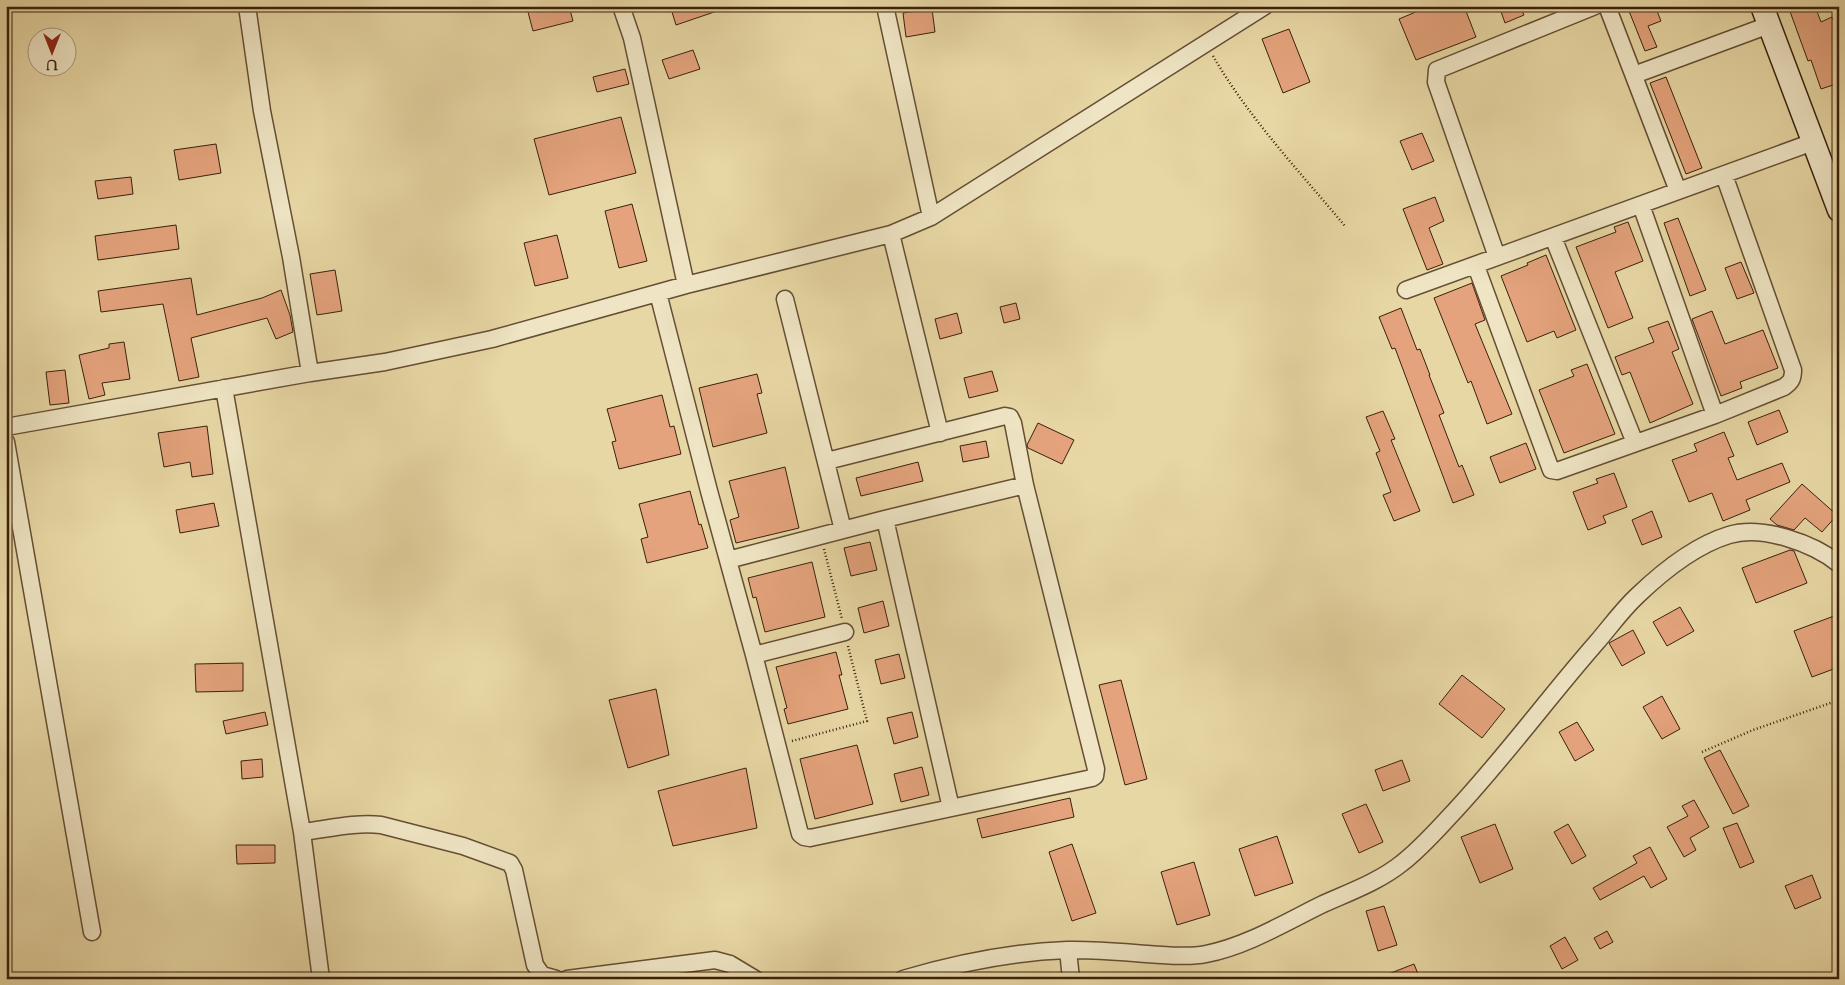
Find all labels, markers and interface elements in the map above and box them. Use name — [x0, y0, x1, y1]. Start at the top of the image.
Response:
north arrow — [28, 28, 78, 78]
text: U — [46, 53, 58, 73]

